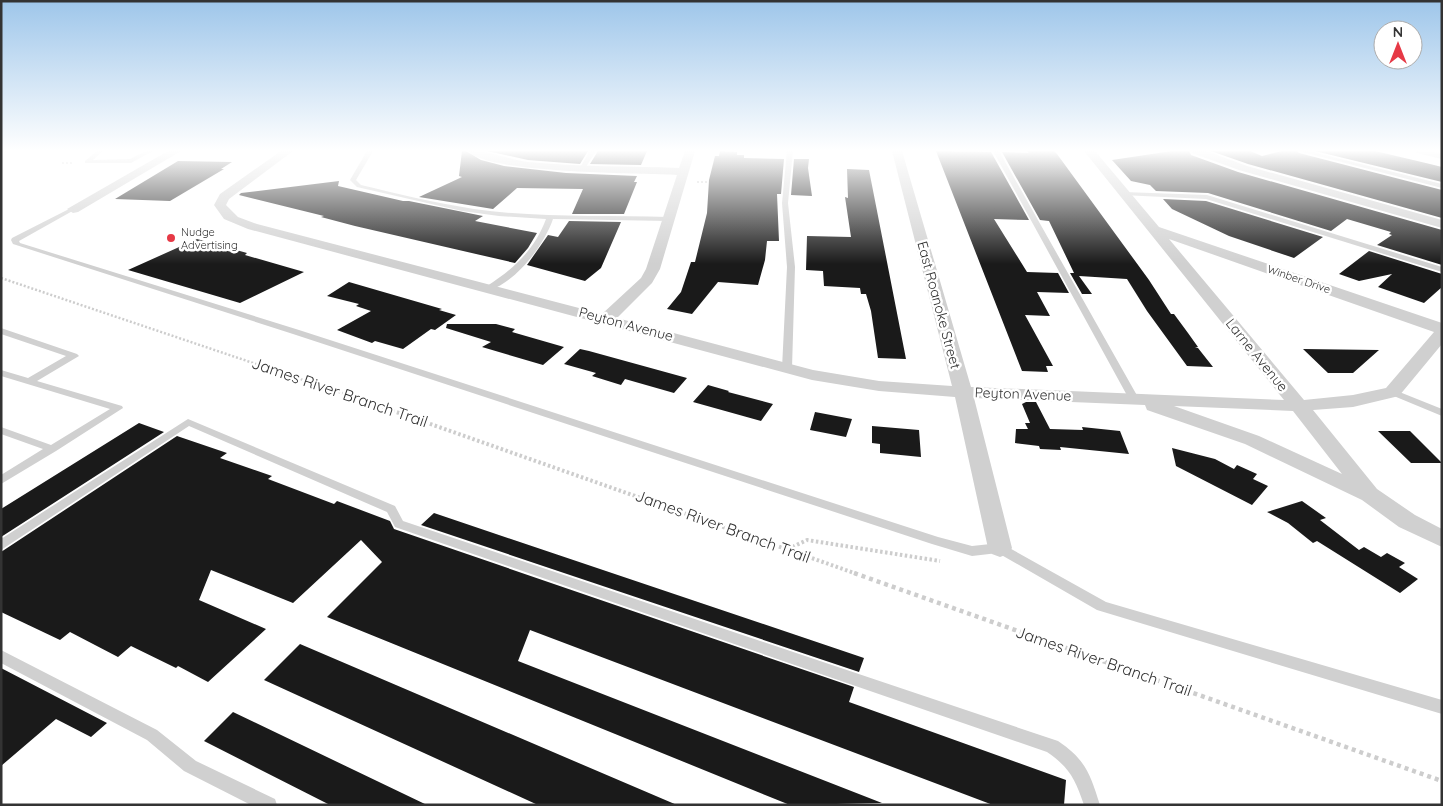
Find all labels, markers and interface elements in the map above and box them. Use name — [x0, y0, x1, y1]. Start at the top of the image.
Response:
north arrow — [1373, 20, 1423, 70]
text: N — [1393, 23, 1403, 41]
place label: Nudge Advertising — [181, 225, 238, 252]
marker: Nudge Advertising — [165, 232, 177, 244]
street label: East Roanoke Street — [913, 239, 965, 371]
street label: Winber Drive — [1266, 262, 1332, 296]
street label: Peyton Avenue — [577, 303, 675, 345]
street label: Larne Avenue — [1222, 315, 1292, 395]
street label: James River Branch Trail — [249, 352, 431, 432]
street label: Peyton Avenue — [974, 383, 1072, 405]
street label: James River Branch Trail — [633, 485, 813, 567]
street label: James River Branch Trail — [1013, 621, 1195, 701]

